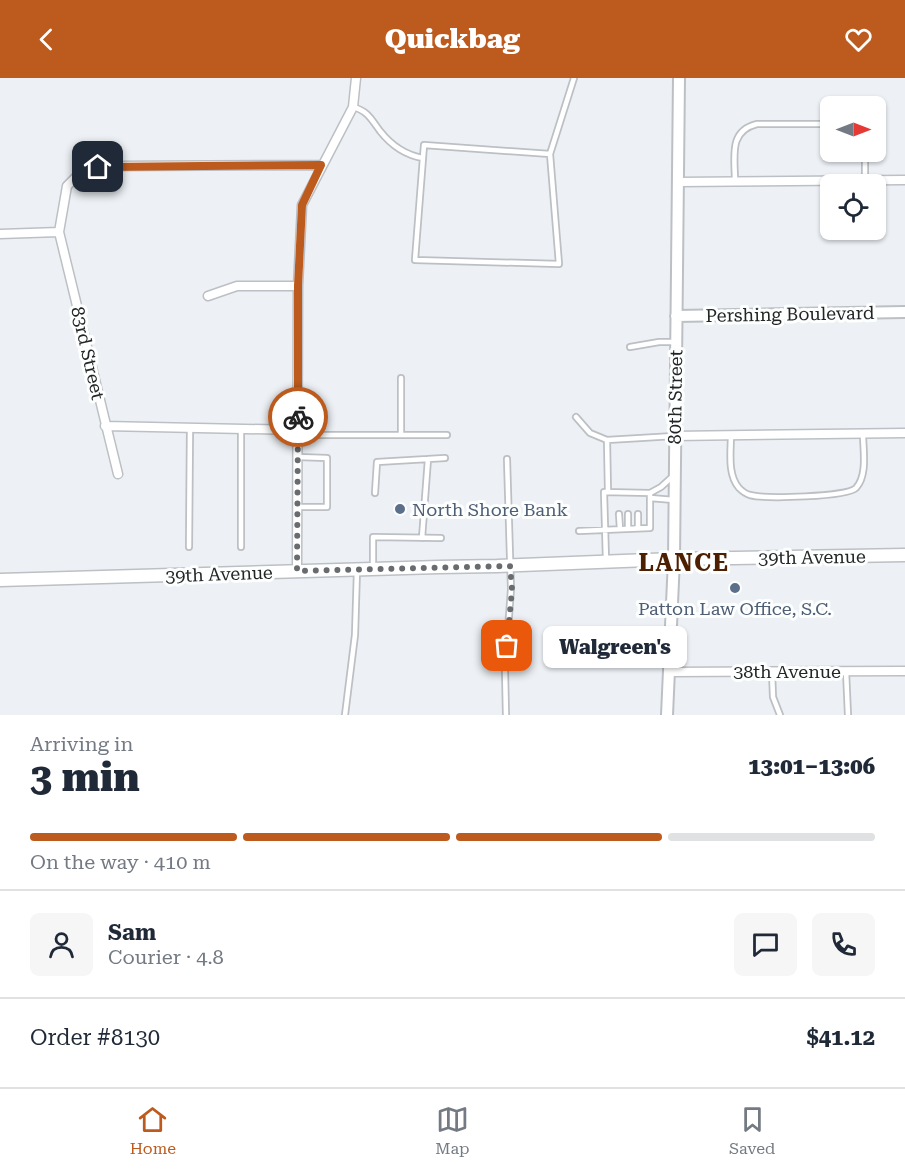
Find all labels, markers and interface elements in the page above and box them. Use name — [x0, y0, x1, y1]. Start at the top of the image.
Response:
icon: back — [30, 23, 63, 56]
text: Quickbag — [385, 23, 520, 55]
icon: heart — [842, 23, 875, 56]
north arrow — [820, 96, 886, 162]
map controls — [820, 96, 886, 240]
pin — [72, 141, 123, 192]
icon: home — [81, 150, 114, 183]
button: locate — [820, 174, 886, 240]
street label: Pershing Boulevard — [705, 302, 875, 326]
street label: 83rd Street — [67, 304, 109, 402]
street label: 80th Street — [664, 349, 686, 445]
courier — [268, 387, 328, 447]
icon: bike — [282, 401, 315, 434]
place label: North Shore Bank — [412, 499, 568, 520]
marker: North Shore Bank — [393, 502, 407, 516]
street label: 39th Avenue — [758, 546, 866, 568]
district label: LANCE — [638, 549, 730, 577]
street label: 39th Avenue — [165, 562, 273, 586]
marker: Patton Law Office, S.C. — [728, 581, 742, 595]
place label: Patton Law Office, S.C. — [638, 598, 832, 619]
pin — [481, 620, 532, 671]
callout: Walgreen's — [543, 625, 687, 667]
icon: bag — [490, 629, 523, 662]
text: Walgreen's — [559, 635, 671, 659]
street label: 38th Avenue — [733, 661, 841, 682]
text: Arriving in — [30, 732, 133, 756]
text: 13:01–13:06 — [748, 754, 875, 779]
text: 3 min — [30, 755, 140, 801]
text: On the way · 410 m — [30, 850, 211, 874]
button: person — [30, 913, 93, 976]
button: chat — [734, 913, 797, 976]
button: phone — [812, 913, 875, 976]
text: Sam — [108, 920, 156, 945]
text: Courier · 4.8 — [108, 945, 224, 969]
text: Order #8130 — [30, 1025, 160, 1050]
text: $41.12 — [806, 1025, 875, 1050]
tab: Home — [130, 1103, 176, 1158]
tab: Map — [435, 1103, 470, 1158]
tab: Saved — [729, 1103, 775, 1158]

